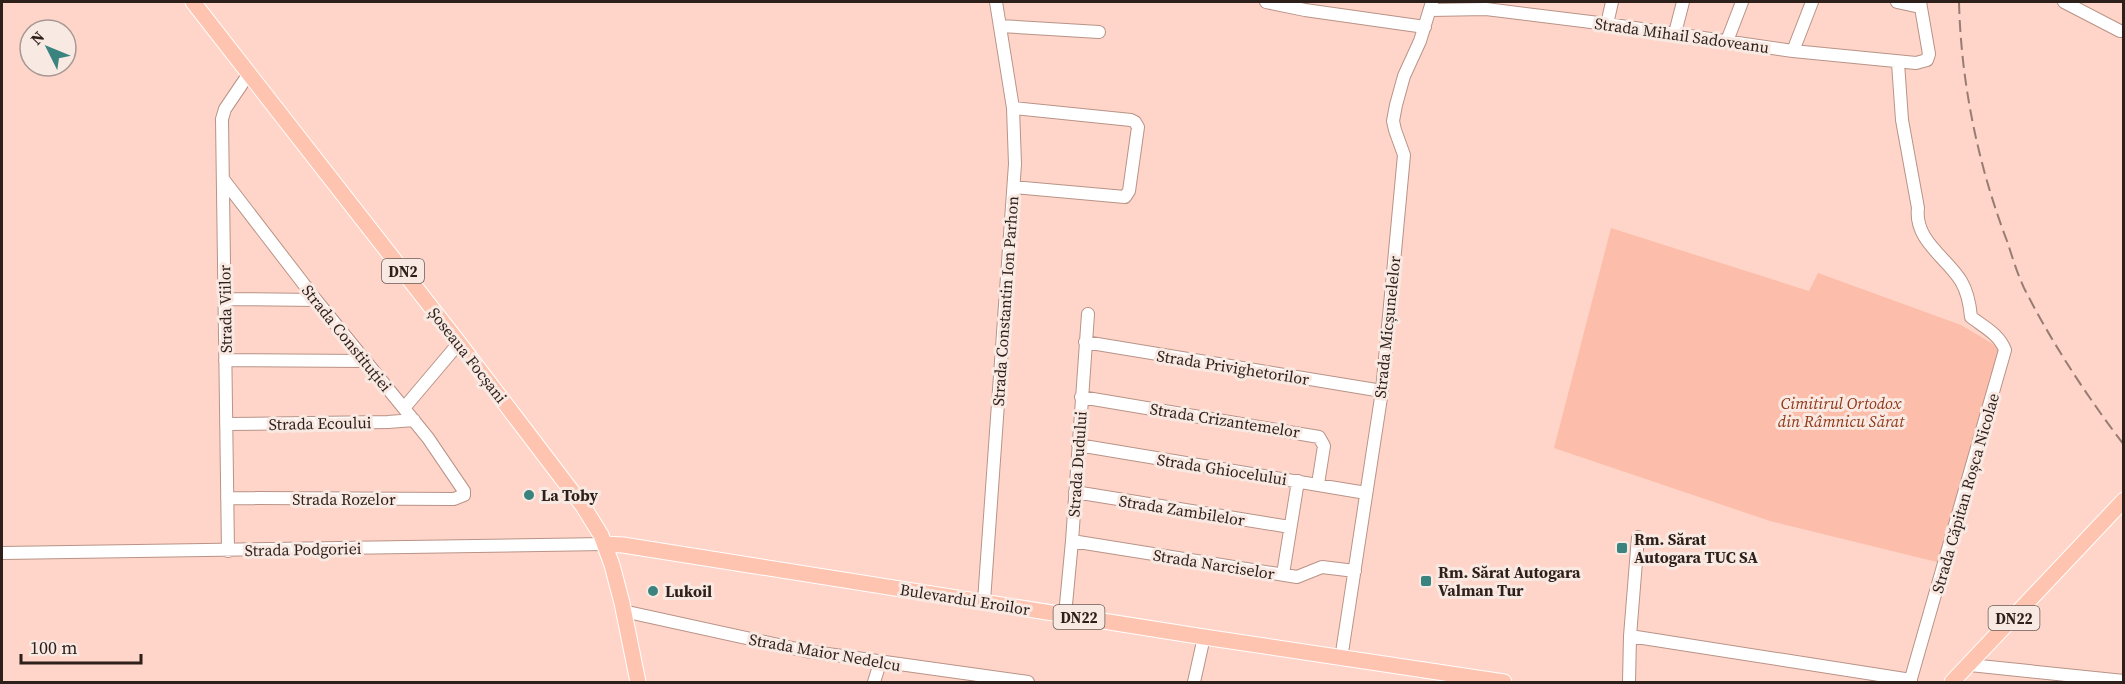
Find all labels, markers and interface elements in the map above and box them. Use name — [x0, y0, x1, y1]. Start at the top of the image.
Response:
street label: Strada Mihail Sadoveanu — [1593, 12, 1771, 58]
north arrow — [18, 18, 78, 78]
text: N — [25, 26, 49, 50]
street label: Strada Constantin Ion Parhon — [987, 195, 1023, 407]
street label: Strada Micșunelelor — [1369, 255, 1405, 399]
road number: DN2 — [382, 259, 424, 283]
street label: Strada Viilor — [213, 264, 237, 353]
street label: Strada Constituției — [297, 280, 397, 396]
street label: Șoseaua Focșani — [424, 303, 512, 408]
street label: Strada Privighetorilor — [1155, 344, 1311, 390]
street label: Strada Căpitan Roșca Nicolae — [1926, 390, 2004, 596]
park label: Cimitirul Ortodox din Râmnicu Sărat — [1778, 392, 1905, 432]
street label: Strada Crizantemelor — [1148, 397, 1302, 443]
street label: Strada Dudului — [1062, 410, 1092, 518]
street label: Strada Ecoului — [268, 411, 372, 435]
street label: Strada Ghiocelului — [1155, 448, 1289, 490]
place label: La Toby — [541, 484, 599, 506]
street label: Strada Rozelor — [292, 488, 396, 510]
marker: La Toby — [522, 488, 536, 502]
street label: Strada Zambilelor — [1117, 489, 1247, 531]
place label: Rm. Sărat Autogara TUC SA — [1634, 528, 1758, 568]
street label: Strada Podgoriei — [244, 537, 362, 561]
marker: Rm. Sărat Autogara TUC SA — [1615, 541, 1629, 555]
street label: Strada Narciselor — [1152, 544, 1277, 585]
place label: Rm. Sărat Autogara Valman Tur — [1438, 561, 1581, 601]
marker: Rm. Sărat Autogara Valman Tur — [1419, 574, 1433, 588]
street label: Bulevardul Eroilor — [898, 578, 1032, 620]
place label: Lukoil — [665, 580, 712, 602]
marker: Lukoil — [646, 584, 660, 598]
road number: DN22 — [1054, 605, 1104, 629]
road number: DN22 — [1988, 606, 2040, 630]
scale bar — [21, 627, 141, 665]
street label: Strada Maior Nedelcu — [747, 628, 903, 676]
text: 100 m — [30, 635, 77, 660]

